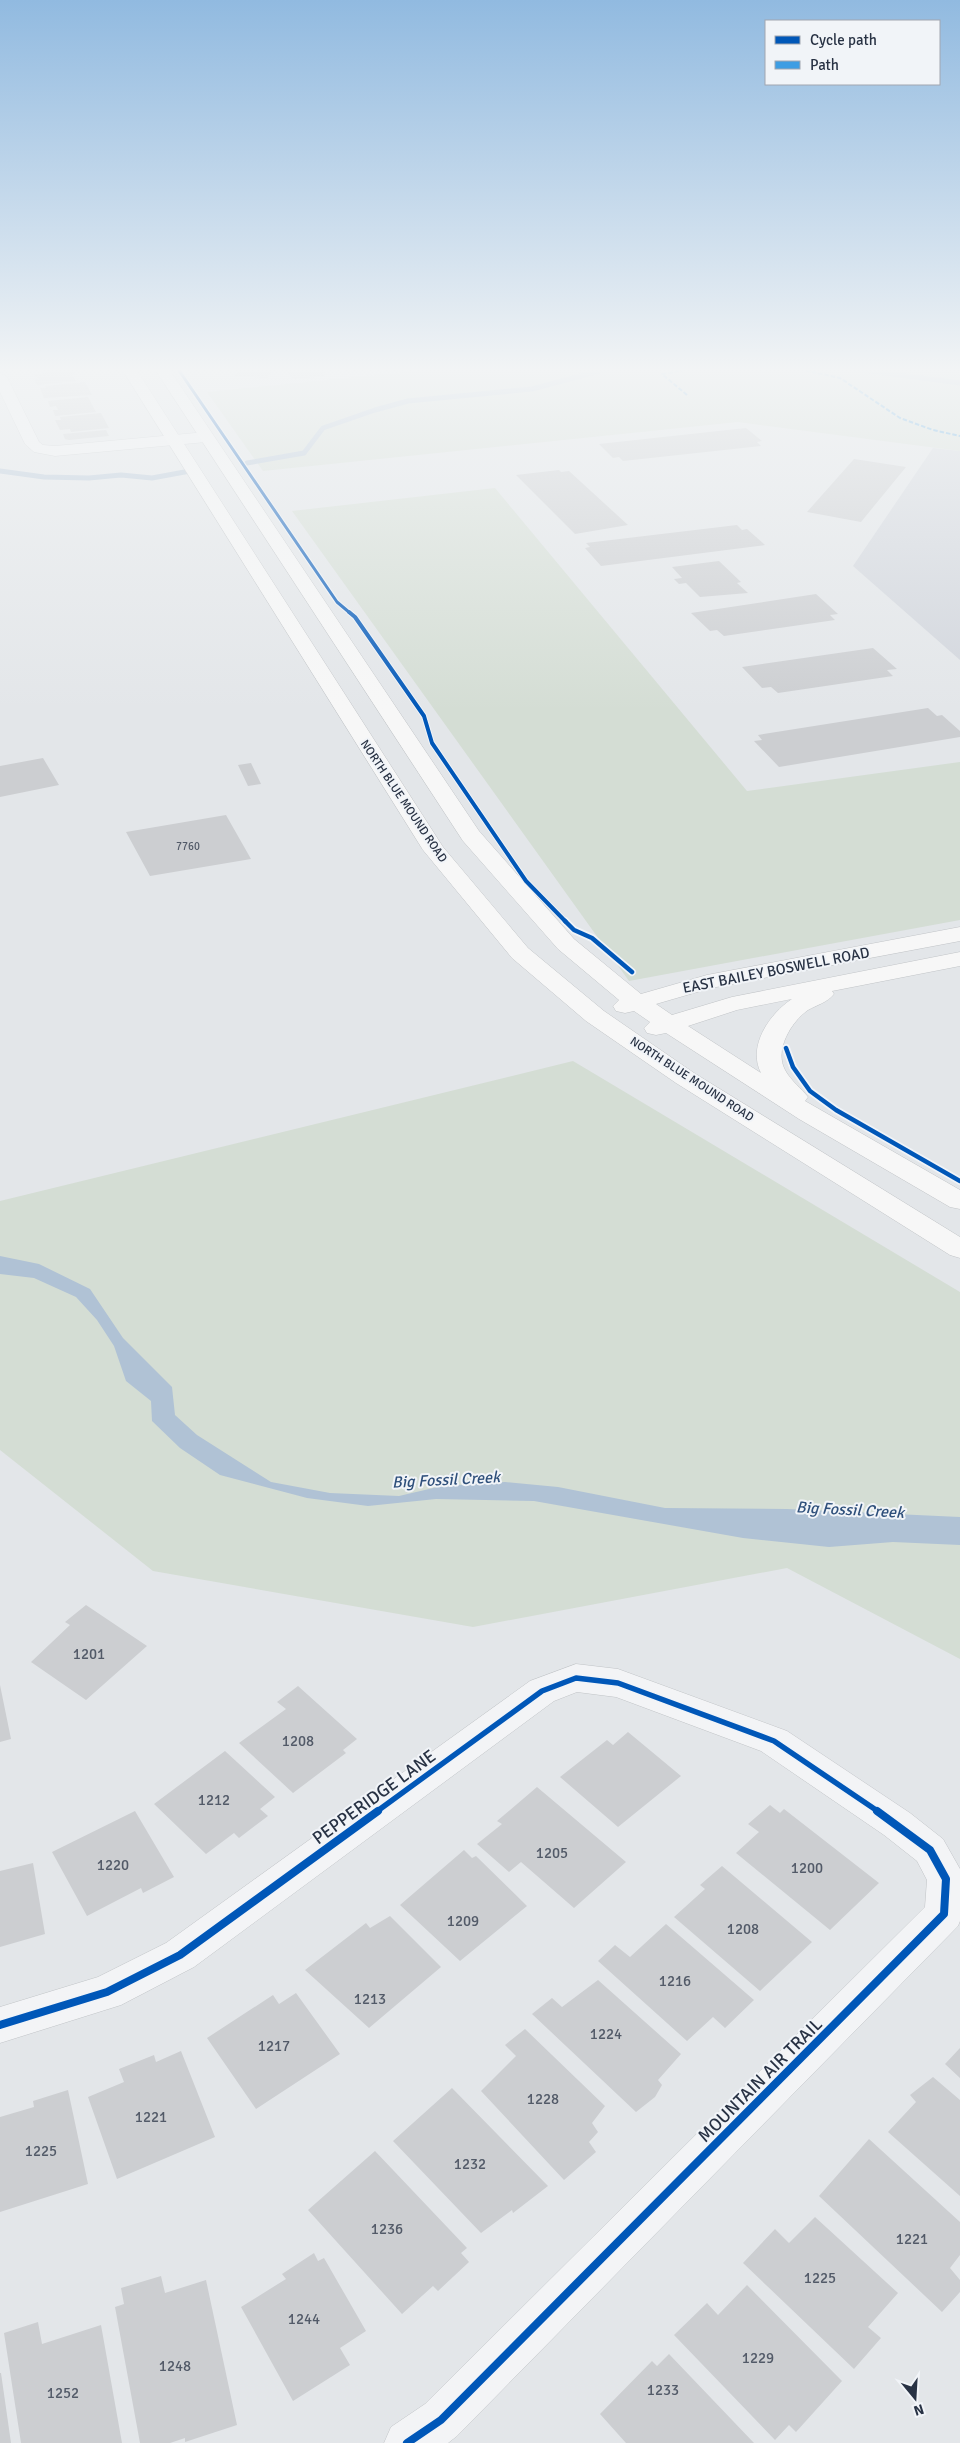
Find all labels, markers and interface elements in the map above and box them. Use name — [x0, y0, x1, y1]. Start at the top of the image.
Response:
legend — [765, 20, 940, 85]
text: Cycle path — [810, 31, 877, 49]
text: Path — [810, 56, 839, 74]
street label: NORTH BLUE MOUND ROAD — [357, 737, 450, 866]
house number: 7760 — [176, 840, 200, 853]
street label: EAST BAILEY BOSWELL ROAD — [681, 943, 871, 997]
street label: NORTH BLUE MOUND ROAD — [627, 1034, 757, 1125]
water label: Big Fossil Creek — [392, 1467, 503, 1493]
water label: Big Fossil Creek — [795, 1497, 906, 1523]
house number: 1201 — [73, 1645, 105, 1663]
house number: 1208 — [282, 1732, 314, 1750]
street label: PEPPERIDGE LANE — [308, 1745, 440, 1849]
house number: 1212 — [198, 1791, 230, 1809]
house number: 1205 — [536, 1844, 568, 1862]
house number: 1220 — [97, 1856, 129, 1874]
house number: 1200 — [791, 1859, 823, 1877]
house number: 1209 — [447, 1912, 479, 1930]
house number: 1208 — [727, 1920, 759, 1938]
house number: 1216 — [659, 1972, 691, 1990]
house number: 1213 — [354, 1990, 386, 2008]
street label: MOUNTAIN AIR TRAIL — [693, 2013, 827, 2147]
house number: 1224 — [590, 2025, 622, 2043]
house number: 1217 — [258, 2037, 290, 2055]
house number: 1228 — [527, 2090, 559, 2108]
house number: 1221 — [135, 2108, 167, 2126]
house number: 1225 — [25, 2142, 57, 2160]
house number: 1232 — [454, 2155, 486, 2173]
house number: 1236 — [371, 2220, 403, 2238]
house number: 1221 — [896, 2230, 928, 2248]
house number: 1225 — [804, 2269, 836, 2287]
house number: 1244 — [288, 2310, 320, 2328]
house number: 1229 — [742, 2349, 774, 2367]
house number: 1248 — [159, 2357, 191, 2375]
north arrow — [890, 2373, 940, 2423]
house number: 1233 — [647, 2381, 679, 2399]
house number: 1252 — [47, 2384, 79, 2402]
text: N — [912, 2400, 926, 2419]

